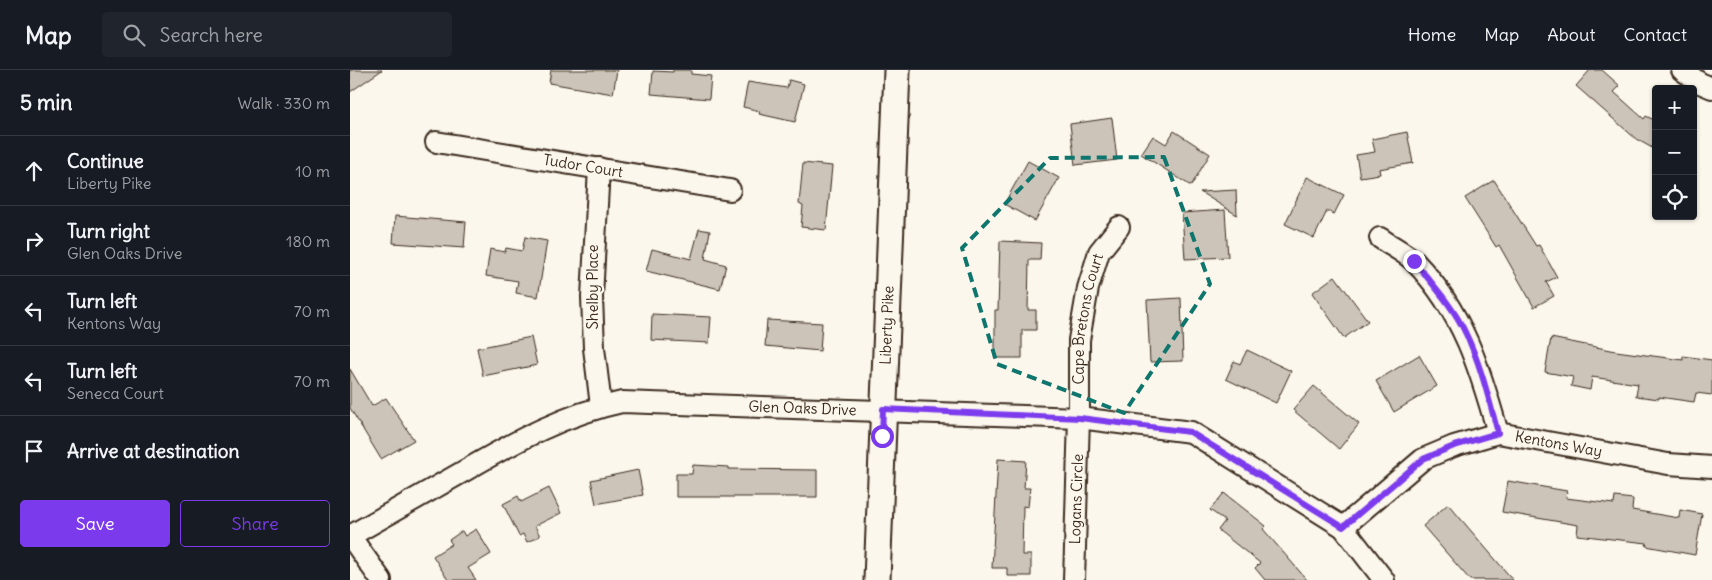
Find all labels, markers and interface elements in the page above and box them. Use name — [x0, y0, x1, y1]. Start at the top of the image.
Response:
search box — [102, 12, 452, 57]
text: Map — [25, 20, 72, 50]
icon: search — [120, 21, 148, 49]
text: Search here — [160, 23, 263, 47]
text: Home — [1408, 23, 1456, 46]
text: Map — [1484, 23, 1519, 46]
text: About — [1547, 23, 1595, 46]
text: Contact — [1623, 23, 1687, 46]
map controls — [1652, 85, 1697, 220]
button: + — [1652, 85, 1697, 130]
text: 5 min — [20, 89, 72, 116]
text: Walk · 330 m — [237, 93, 330, 113]
button: − — [1652, 130, 1697, 175]
text: Continue — [67, 149, 144, 173]
street label: Tudor Court — [542, 150, 624, 181]
icon: ahead — [20, 157, 48, 185]
text: 10 m — [295, 161, 330, 181]
text: Liberty Pike — [67, 173, 151, 193]
button: locate — [1652, 175, 1697, 220]
text: Turn right — [67, 219, 150, 243]
icon: right — [20, 227, 48, 255]
text: 180 m — [286, 231, 330, 251]
text: Glen Oaks Drive — [67, 243, 182, 263]
street label: Shelby Place — [583, 244, 602, 330]
route end — [1403, 250, 1426, 273]
street label: Cape Bretons Court — [1069, 251, 1107, 385]
street label: Liberty Pike — [875, 285, 898, 365]
text: Turn left — [67, 289, 137, 313]
icon: left — [20, 297, 48, 325]
text: 70 m — [294, 301, 330, 321]
text: Kentons Way — [67, 313, 161, 333]
text: Turn left — [67, 359, 137, 383]
icon: left — [20, 367, 48, 395]
text: 70 m — [294, 371, 330, 391]
text: Seneca Court — [67, 383, 164, 403]
street label: Glen Oaks Drive — [748, 396, 857, 419]
route start — [871, 425, 894, 448]
street label: Kentons Way — [1513, 426, 1604, 461]
icon: arrive — [20, 437, 48, 465]
text: Arrive at destination — [67, 439, 240, 463]
street label: Logans Circle — [1065, 453, 1087, 545]
button: Save — [20, 500, 170, 547]
button: Share — [180, 500, 330, 547]

